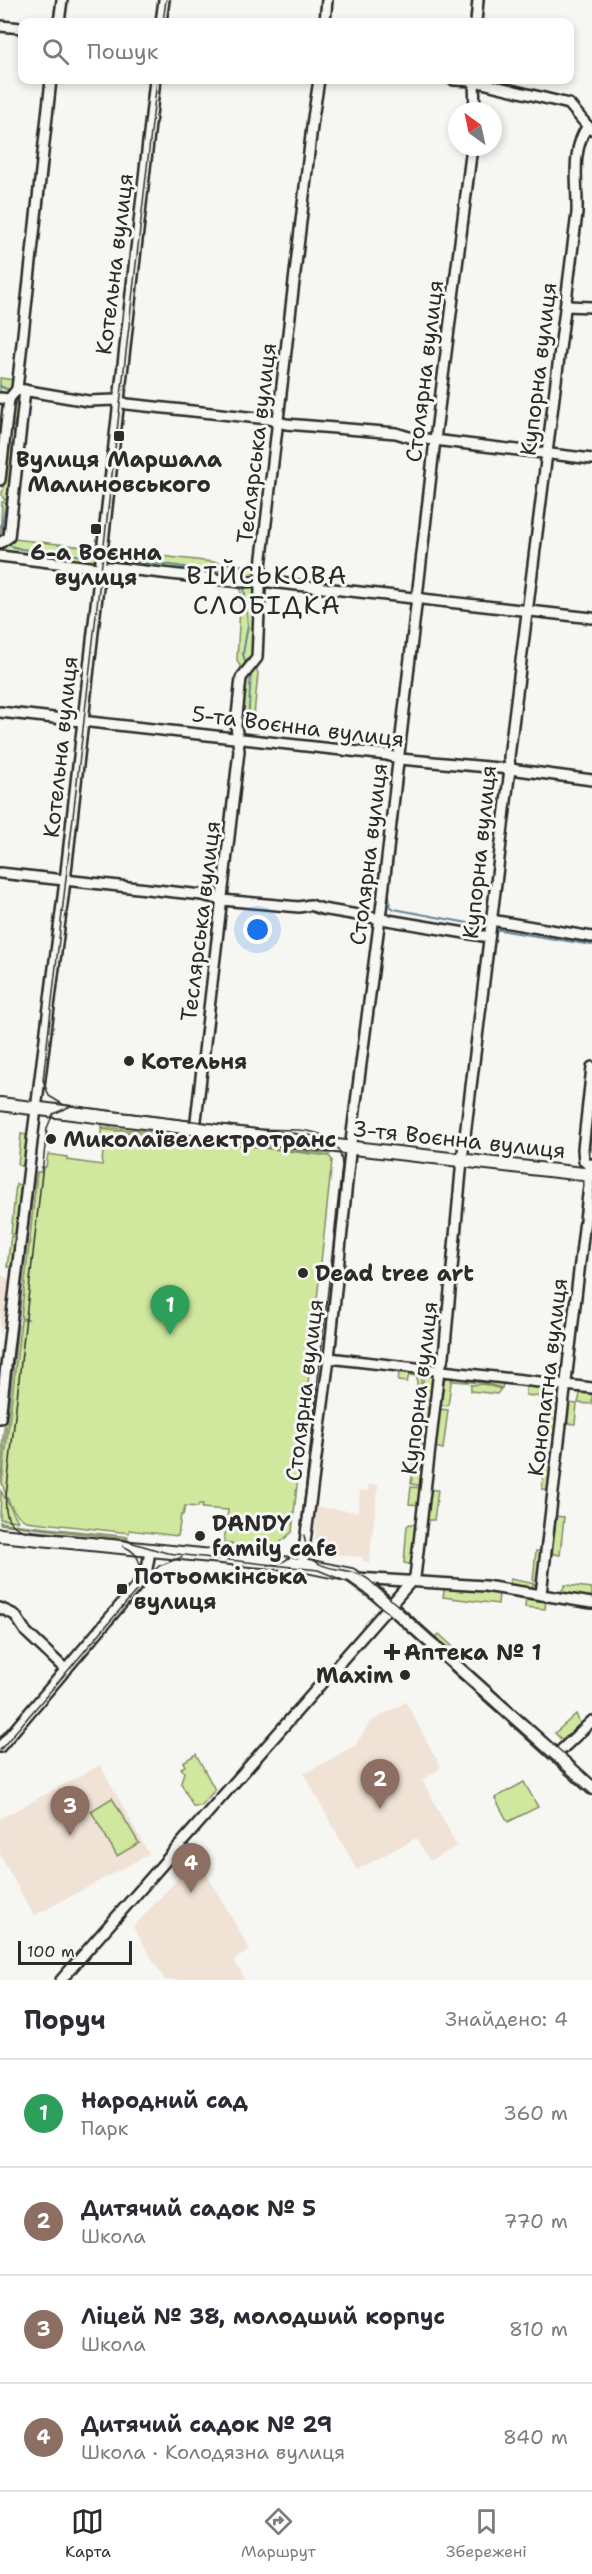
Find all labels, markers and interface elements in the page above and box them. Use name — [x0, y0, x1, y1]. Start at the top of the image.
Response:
search box — [18, 18, 574, 84]
icon: search — [39, 35, 72, 68]
text: Пошук — [87, 37, 158, 66]
north arrow — [448, 102, 502, 156]
street label: Котельна вулиця — [89, 172, 140, 356]
street label: Столярна вулиця — [399, 278, 450, 464]
street label: Купорна вулиця — [513, 281, 564, 457]
street label: Теслярська вулиця — [230, 341, 283, 545]
marker: Вулиця Маршала Малиновського — [112, 429, 126, 443]
place label: Вулиця Маршала Малиновського — [16, 445, 222, 499]
marker: 6-а Воєнна вулиця — [89, 522, 103, 536]
place label: 6-а Воєнна вулиця — [30, 538, 162, 592]
district label: ВІЙСЬКОВА СЛОБІДКА — [186, 557, 348, 622]
street label: Котельна вулиця — [37, 655, 84, 839]
street label: 5-та Воєнна вулиця — [190, 699, 406, 754]
street label: Столярна вулиця — [343, 761, 394, 947]
street label: Купорна вулиця — [456, 764, 503, 940]
street label: Теслярська вулиця — [174, 819, 227, 1023]
your location — [243, 915, 272, 944]
place label: Котельня — [141, 1047, 247, 1076]
marker: Котельня — [122, 1054, 136, 1068]
street label: 3-тя Воєнна вулиця — [351, 1114, 567, 1165]
place label: Миколаївелектротранс — [63, 1125, 337, 1154]
marker: Миколаївелектротранс — [44, 1132, 58, 1146]
place label: Dead tree art — [315, 1259, 474, 1288]
marker: Dead tree art — [296, 1266, 310, 1280]
street label: Конопатна вулиця — [521, 1276, 574, 1478]
pin: 1 — [150, 1286, 190, 1335]
street label: Столярна вулиця — [279, 1297, 330, 1483]
street label: Купорна вулиця — [394, 1300, 445, 1476]
place label: DANDY family cafe — [212, 1509, 337, 1563]
marker: DANDY family cafe — [193, 1529, 207, 1543]
place label: Потьомкінська вулиця — [134, 1562, 307, 1616]
marker: Потьомкінська вулиця — [115, 1582, 129, 1596]
place label: Аптека № 1 — [404, 1638, 541, 1667]
marker: Аптека № 1 — [385, 1645, 399, 1659]
place label: Maxim — [316, 1661, 393, 1690]
marker: Maxim — [398, 1668, 412, 1682]
pin: 2 — [360, 1760, 400, 1809]
pin: 3 — [50, 1786, 90, 1836]
pin: 4 — [172, 1844, 210, 1893]
scale bar — [18, 1938, 132, 1966]
text: 100 m — [27, 1941, 75, 1962]
text: Поруч — [24, 2002, 106, 2037]
text: Знайдено: 4 — [445, 2006, 568, 2032]
text: Народний сад — [81, 2086, 248, 2115]
text: 1 — [39, 2100, 48, 2126]
text: 360 m — [503, 2100, 568, 2126]
text: Парк — [81, 2115, 128, 2141]
text: Дитячий садок № 5 — [81, 2194, 316, 2223]
text: 2 — [37, 2208, 51, 2234]
text: 770 m — [504, 2208, 568, 2234]
text: Школа — [81, 2223, 146, 2249]
text: Ліцей № 38, молодший корпус — [81, 2302, 445, 2331]
text: 3 — [37, 2316, 51, 2342]
text: 810 m — [509, 2316, 568, 2342]
text: Школа — [81, 2331, 146, 2357]
text: Дитячий садок № 29 — [81, 2410, 332, 2439]
text: 4 — [37, 2424, 51, 2450]
text: 840 m — [503, 2424, 568, 2450]
text: Школа · Колодязна вулиця — [81, 2439, 345, 2465]
tab: Карта — [65, 2505, 111, 2562]
tab: Маршрут — [241, 2505, 316, 2562]
tab: Збережені — [446, 2505, 527, 2562]

